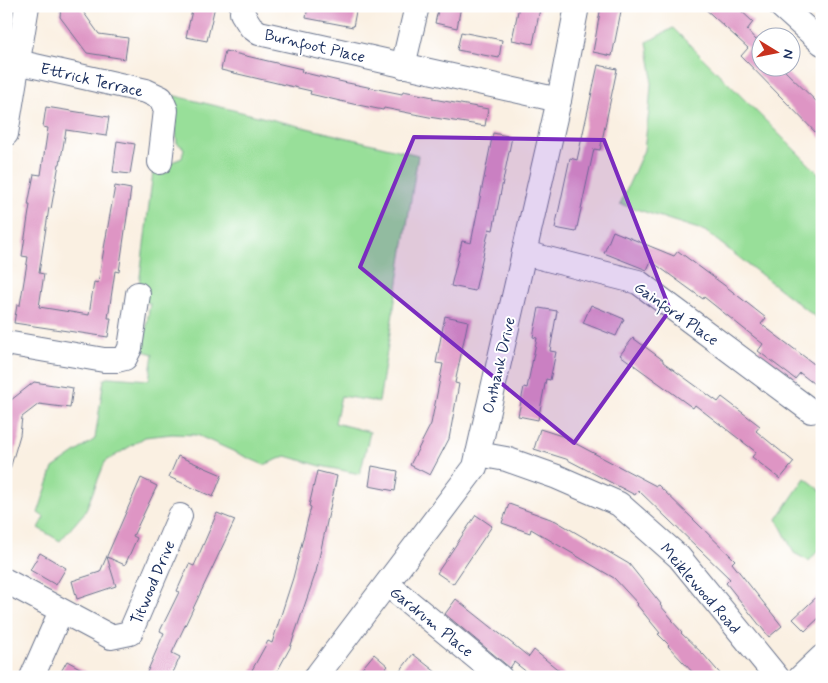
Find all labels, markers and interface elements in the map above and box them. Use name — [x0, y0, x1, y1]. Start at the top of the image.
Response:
street label: Burnfoot Place — [262, 25, 367, 70]
north arrow — [750, 28, 800, 78]
text: N — [778, 48, 797, 60]
street label: Ettrick Terrace — [38, 58, 146, 103]
street label: Gainford Place — [629, 277, 723, 353]
street label: Onthank Drive — [478, 315, 521, 416]
street label: Titwood Drive — [126, 537, 181, 628]
street label: Meiklewood Road — [655, 539, 745, 639]
street label: Gardrum Place — [385, 582, 477, 662]

